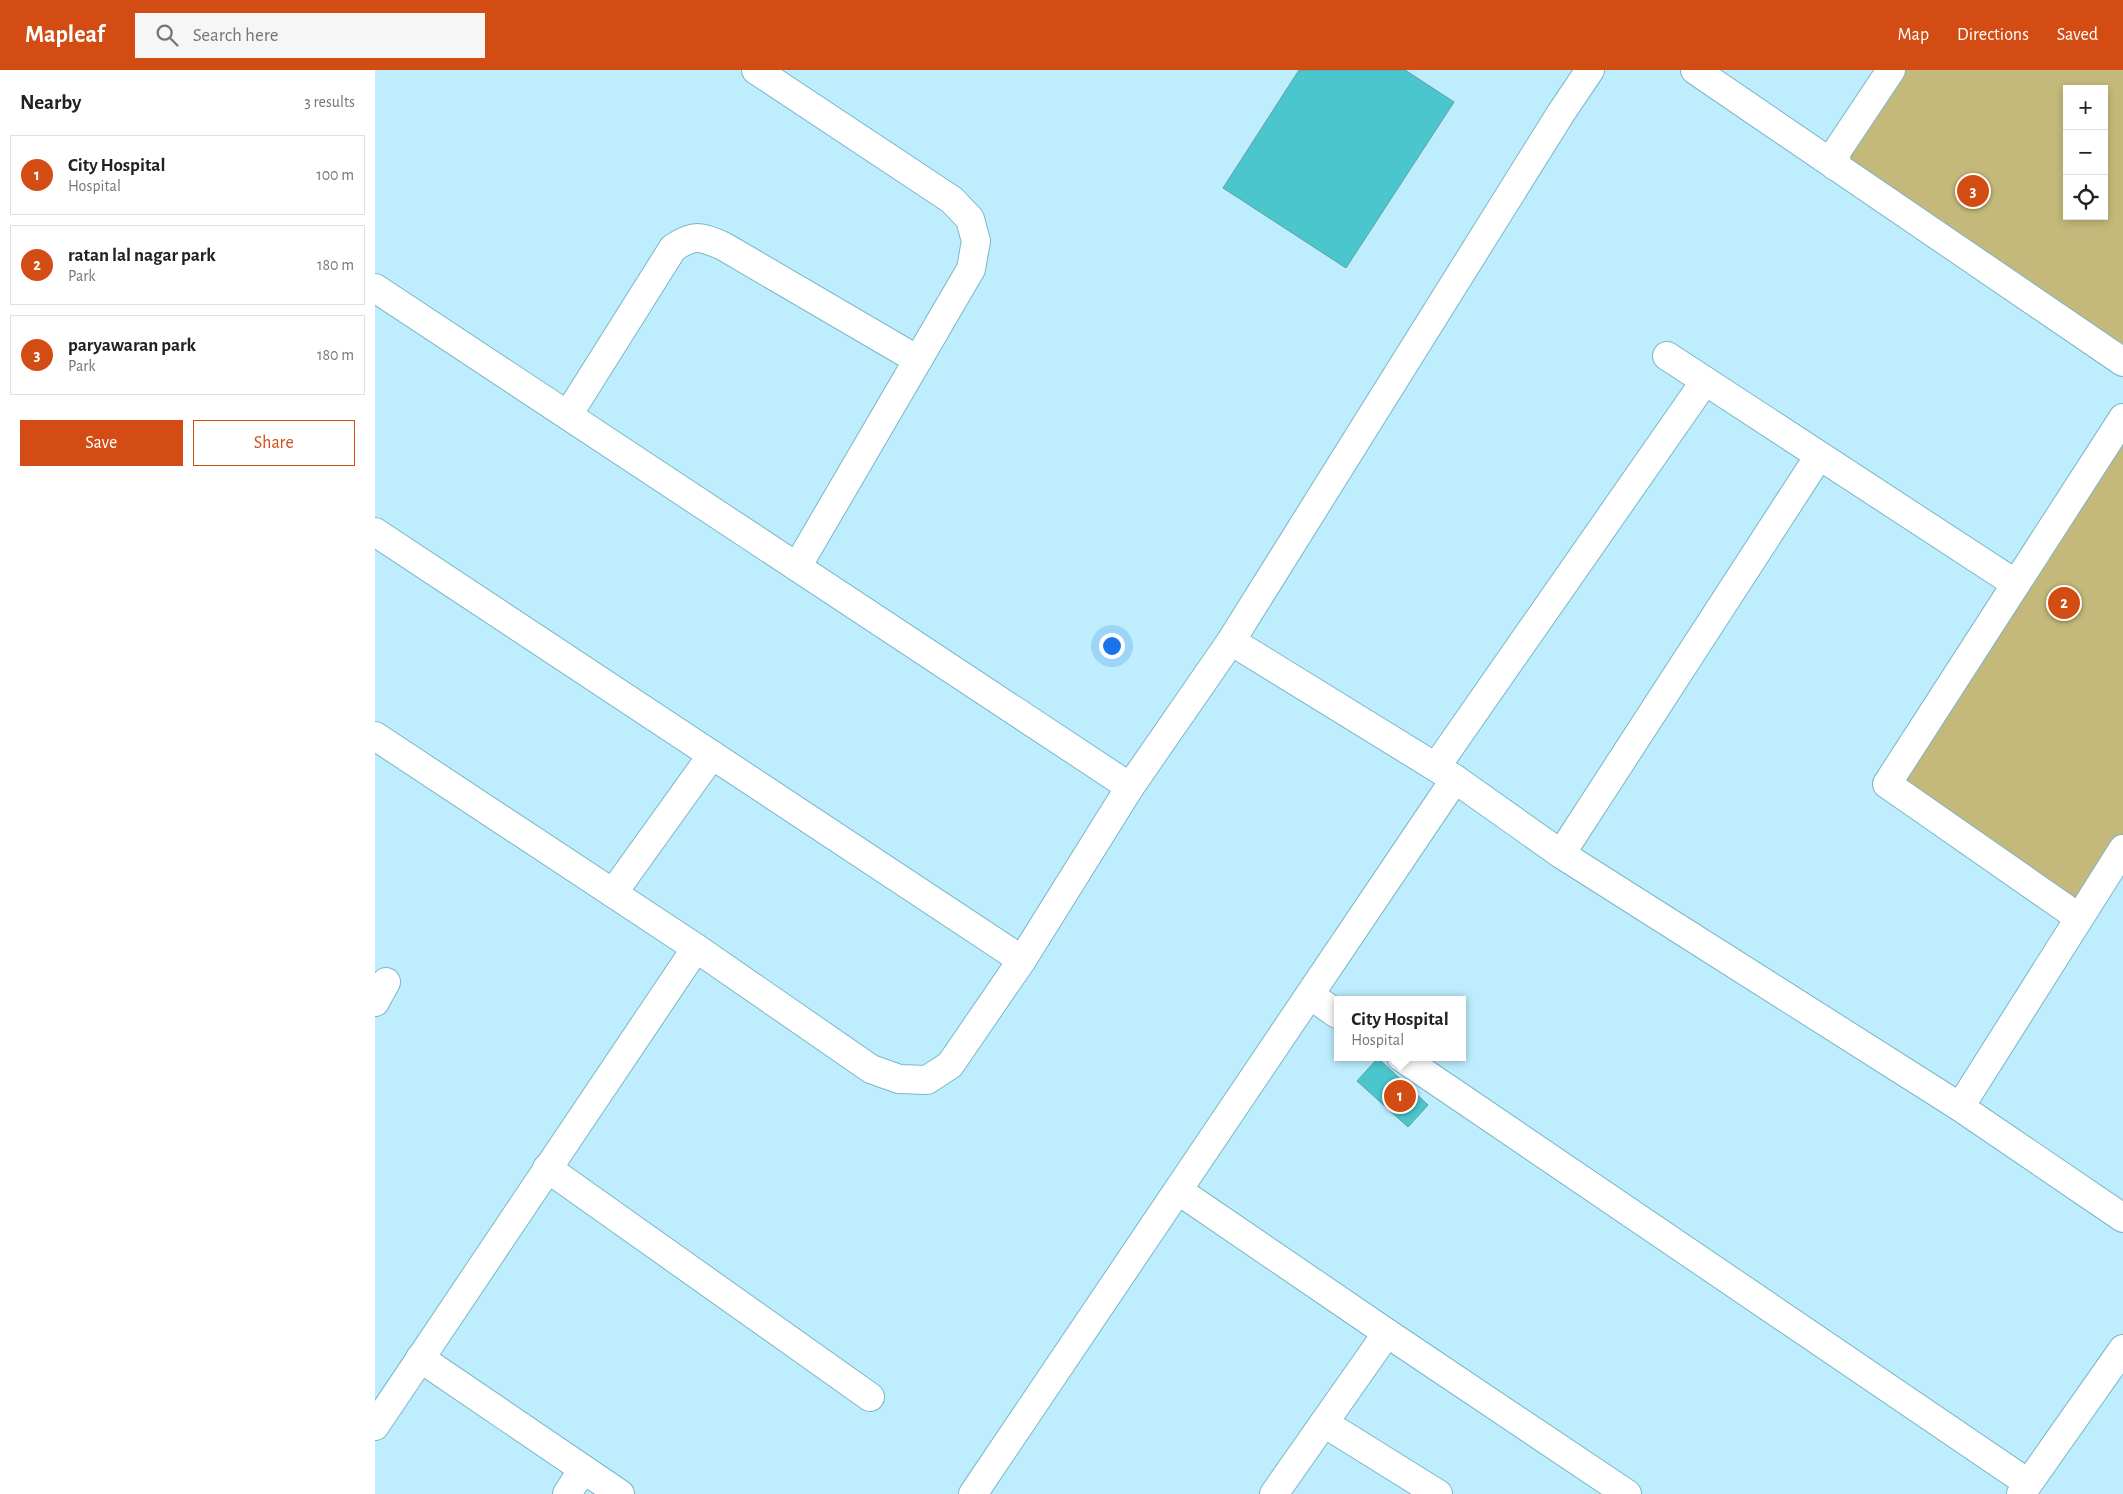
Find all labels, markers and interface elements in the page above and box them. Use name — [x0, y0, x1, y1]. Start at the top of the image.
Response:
search box — [135, 13, 485, 58]
icon: search — [153, 21, 181, 49]
text: Mapleaf — [25, 23, 105, 47]
text: Search here — [193, 26, 279, 45]
text: Map — [1898, 26, 1929, 44]
text: Directions — [1957, 26, 2029, 44]
text: Saved — [2057, 26, 2098, 44]
map controls — [2063, 85, 2108, 220]
button: + — [2063, 85, 2108, 130]
text: Nearby — [20, 92, 81, 113]
text: 3 results — [304, 94, 355, 110]
button: − — [2063, 130, 2108, 175]
text: City Hospital — [68, 156, 165, 175]
text: 1 — [34, 167, 40, 183]
text: 100 m — [316, 167, 354, 183]
pin: 3 — [1957, 172, 1989, 210]
button: locate — [2063, 175, 2108, 220]
text: Hospital — [68, 178, 121, 194]
text: ratan lal nagar park — [68, 246, 216, 265]
text: 2 — [33, 257, 41, 273]
text: 180 m — [317, 257, 354, 273]
text: Park — [68, 268, 96, 284]
text: paryawaran park — [68, 336, 196, 355]
text: 3 — [34, 347, 40, 363]
text: 180 m — [317, 347, 354, 363]
text: Park — [68, 358, 96, 374]
button: Save — [20, 420, 183, 466]
button: Share — [193, 420, 355, 466]
pin: 2 — [2048, 584, 2080, 622]
your location — [1099, 633, 1125, 659]
popup — [1334, 996, 1466, 1061]
text: City Hospital — [1351, 1010, 1449, 1029]
text: Hospital — [1351, 1032, 1404, 1048]
pin: 1 — [1384, 1077, 1416, 1115]

